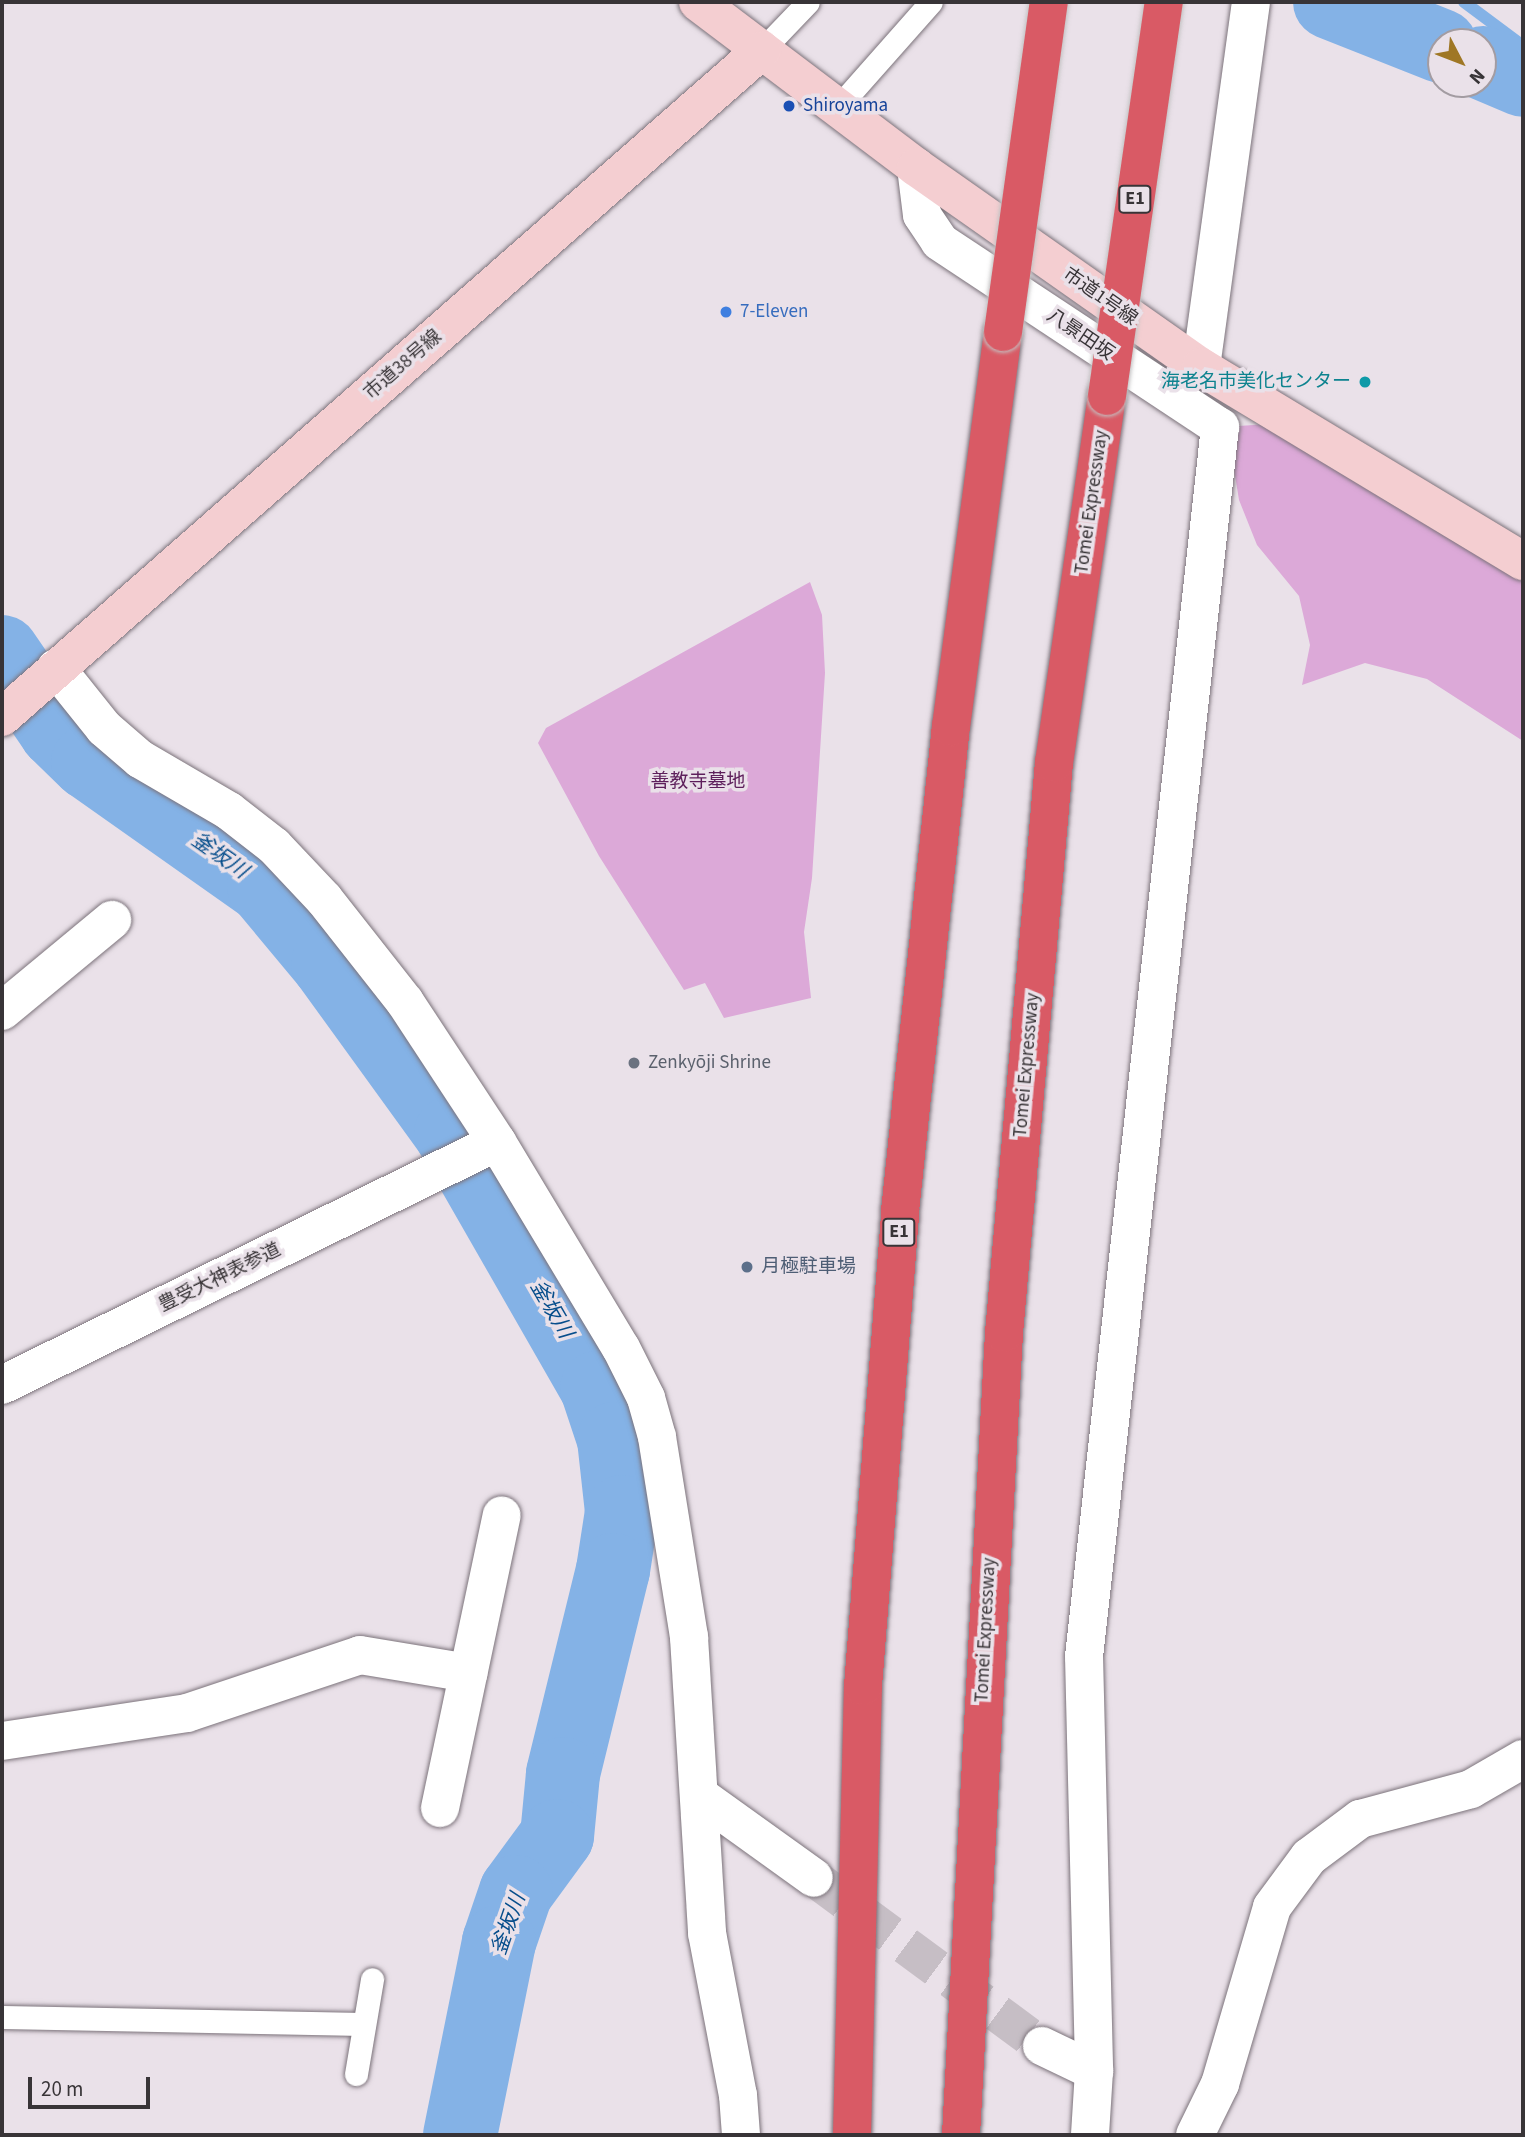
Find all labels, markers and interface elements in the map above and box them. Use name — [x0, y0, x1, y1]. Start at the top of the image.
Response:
north arrow — [1427, 28, 1497, 98]
text: N — [1462, 62, 1491, 90]
place label: Shiroyama — [803, 95, 888, 117]
marker: Shiroyama — [781, 98, 797, 114]
road number: E1 — [1118, 184, 1152, 214]
street label: 市道1号線 — [1058, 263, 1142, 331]
place label: 7-Eleven — [740, 301, 808, 323]
marker: 7-Eleven — [718, 304, 734, 320]
street label: 八景田坂 — [1042, 304, 1118, 366]
street label: 市道38号線 — [360, 325, 446, 405]
place label: 海老名市美化センター — [1161, 371, 1351, 393]
marker: 海老名市美化センター — [1357, 374, 1373, 390]
street label: Tomei Expressway — [1071, 429, 1113, 575]
park label: 善教寺墓地 — [651, 771, 745, 793]
water label: 釜坂川 — [187, 827, 253, 883]
street label: Tomei Expressway — [1009, 992, 1045, 1138]
place label: Zenkyōji Shrine — [648, 1052, 771, 1074]
marker: Zenkyōji Shrine — [626, 1055, 642, 1071]
road number: E1 — [881, 1218, 916, 1246]
street label: 豊受大神表参道 — [155, 1239, 285, 1317]
place label: 月極駐車場 — [761, 1256, 856, 1278]
marker: 月極駐車場 — [739, 1259, 755, 1275]
water label: 釜坂川 — [525, 1275, 579, 1343]
street label: Tomei Expressway — [971, 1557, 1001, 1703]
water label: 釜坂川 — [486, 1890, 530, 1958]
scale bar — [32, 2064, 154, 2108]
text: 20 m — [41, 2074, 83, 2104]

